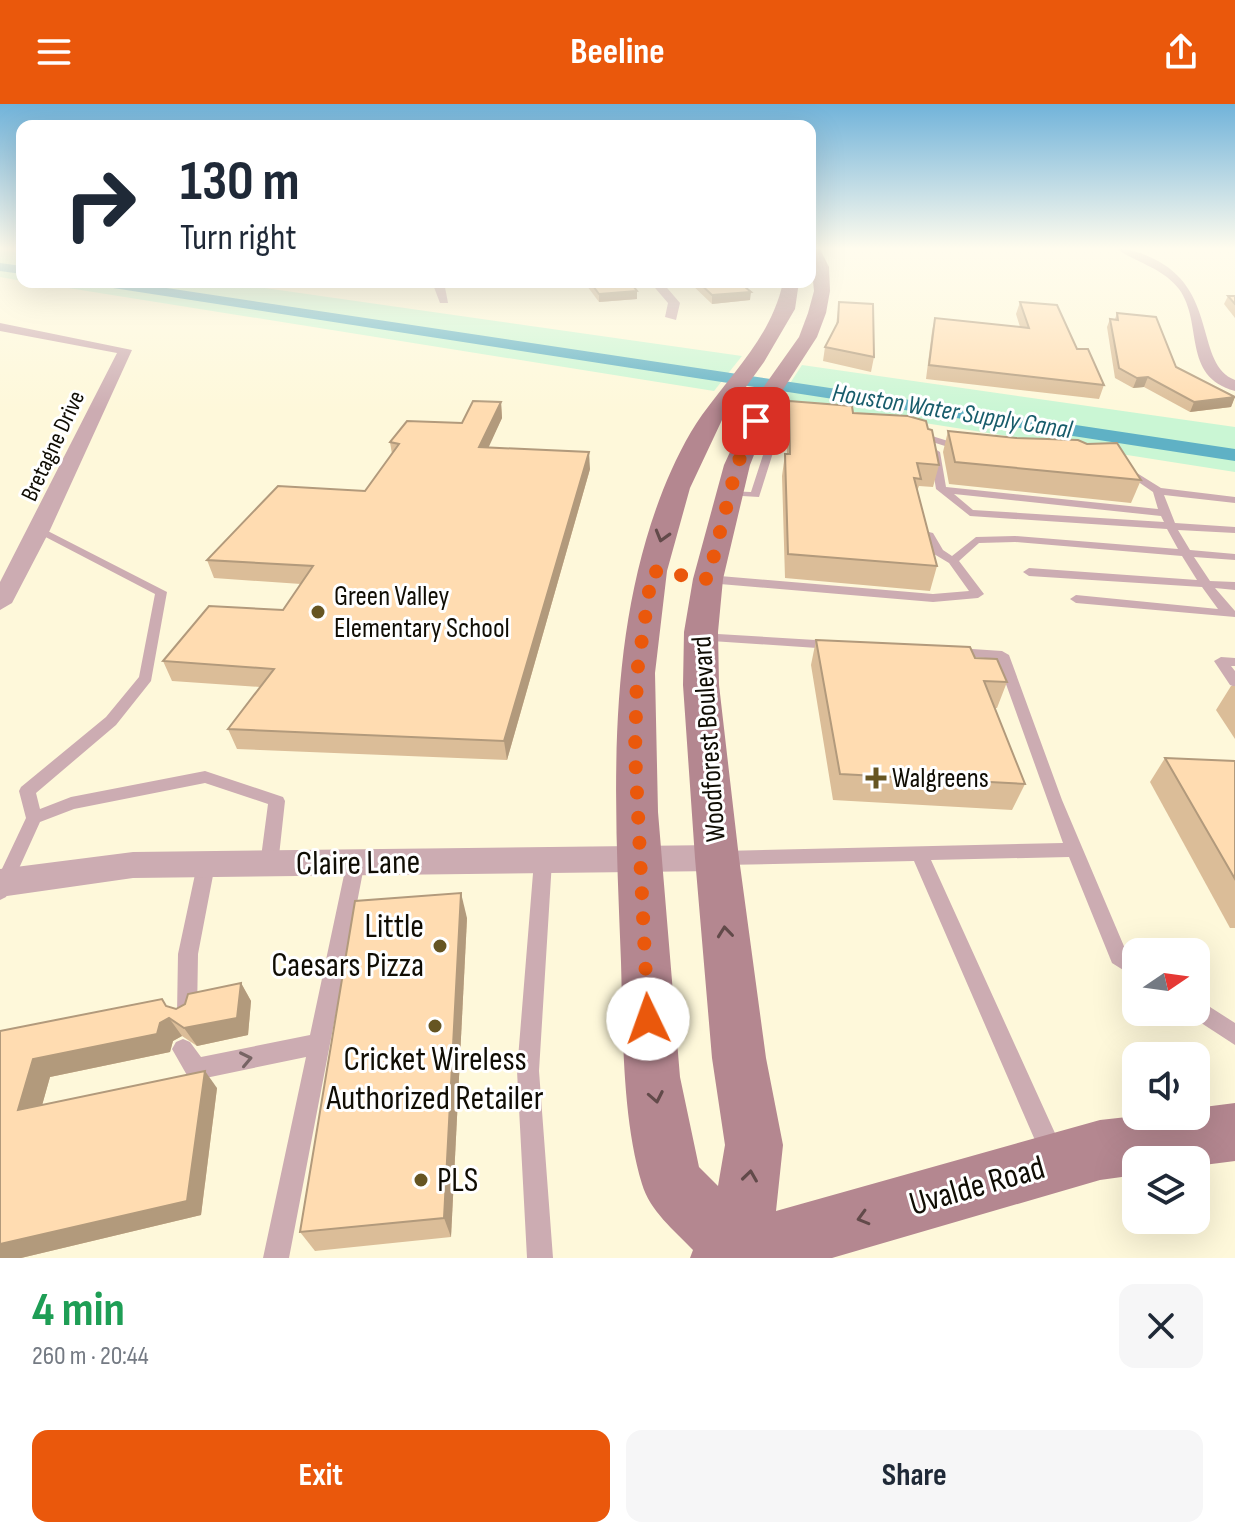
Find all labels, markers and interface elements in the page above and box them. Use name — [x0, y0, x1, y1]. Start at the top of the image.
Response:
icon: menu — [32, 30, 76, 74]
icon: share — [1159, 30, 1203, 74]
text: Beeline — [570, 31, 665, 74]
text: 130 m — [180, 149, 300, 216]
icon: right — [48, 152, 152, 256]
text: Turn right — [180, 217, 297, 260]
water label: Houston Water Supply Canal — [830, 378, 1075, 446]
street label: Bretagne Drive — [15, 386, 91, 506]
pin — [722, 387, 790, 455]
icon: arrive — [734, 399, 778, 443]
one-way arrow — [655, 529, 671, 543]
place label: Green Valley Elementary School — [334, 580, 510, 645]
marker: Green Valley Elementary School — [309, 603, 327, 621]
street label: Woodforest Boulevard — [685, 635, 733, 843]
place label: Walgreens — [892, 762, 989, 795]
marker: Walgreens — [867, 769, 885, 787]
street label: Claire Lane — [295, 841, 421, 885]
place label: Little Caesars Pizza — [271, 906, 424, 986]
one-way arrow — [717, 925, 734, 938]
marker: Little Caesars Pizza — [431, 937, 449, 955]
north arrow — [1122, 938, 1210, 1026]
map controls — [1122, 938, 1210, 1234]
position arrow — [606, 977, 690, 1061]
marker: Cricket Wireless Authorized Retailer — [426, 1017, 444, 1035]
place label: Cricket Wireless Authorized Retailer — [325, 1039, 544, 1119]
button: sound — [1122, 1042, 1210, 1130]
one-way arrow — [238, 1051, 252, 1068]
one-way arrow — [646, 1090, 663, 1103]
button: layers — [1122, 1146, 1210, 1234]
street label: Uvalde Road — [905, 1147, 1049, 1225]
place label: PLS — [437, 1160, 478, 1201]
one-way arrow — [741, 1169, 758, 1183]
marker: PLS — [412, 1171, 430, 1189]
one-way arrow — [857, 1208, 871, 1225]
text: 4 min — [32, 1282, 125, 1339]
button: close — [1119, 1284, 1203, 1368]
text: 260 m · 20:44 — [32, 1341, 149, 1372]
button: Exit — [32, 1430, 610, 1522]
button: Share — [626, 1430, 1203, 1522]

